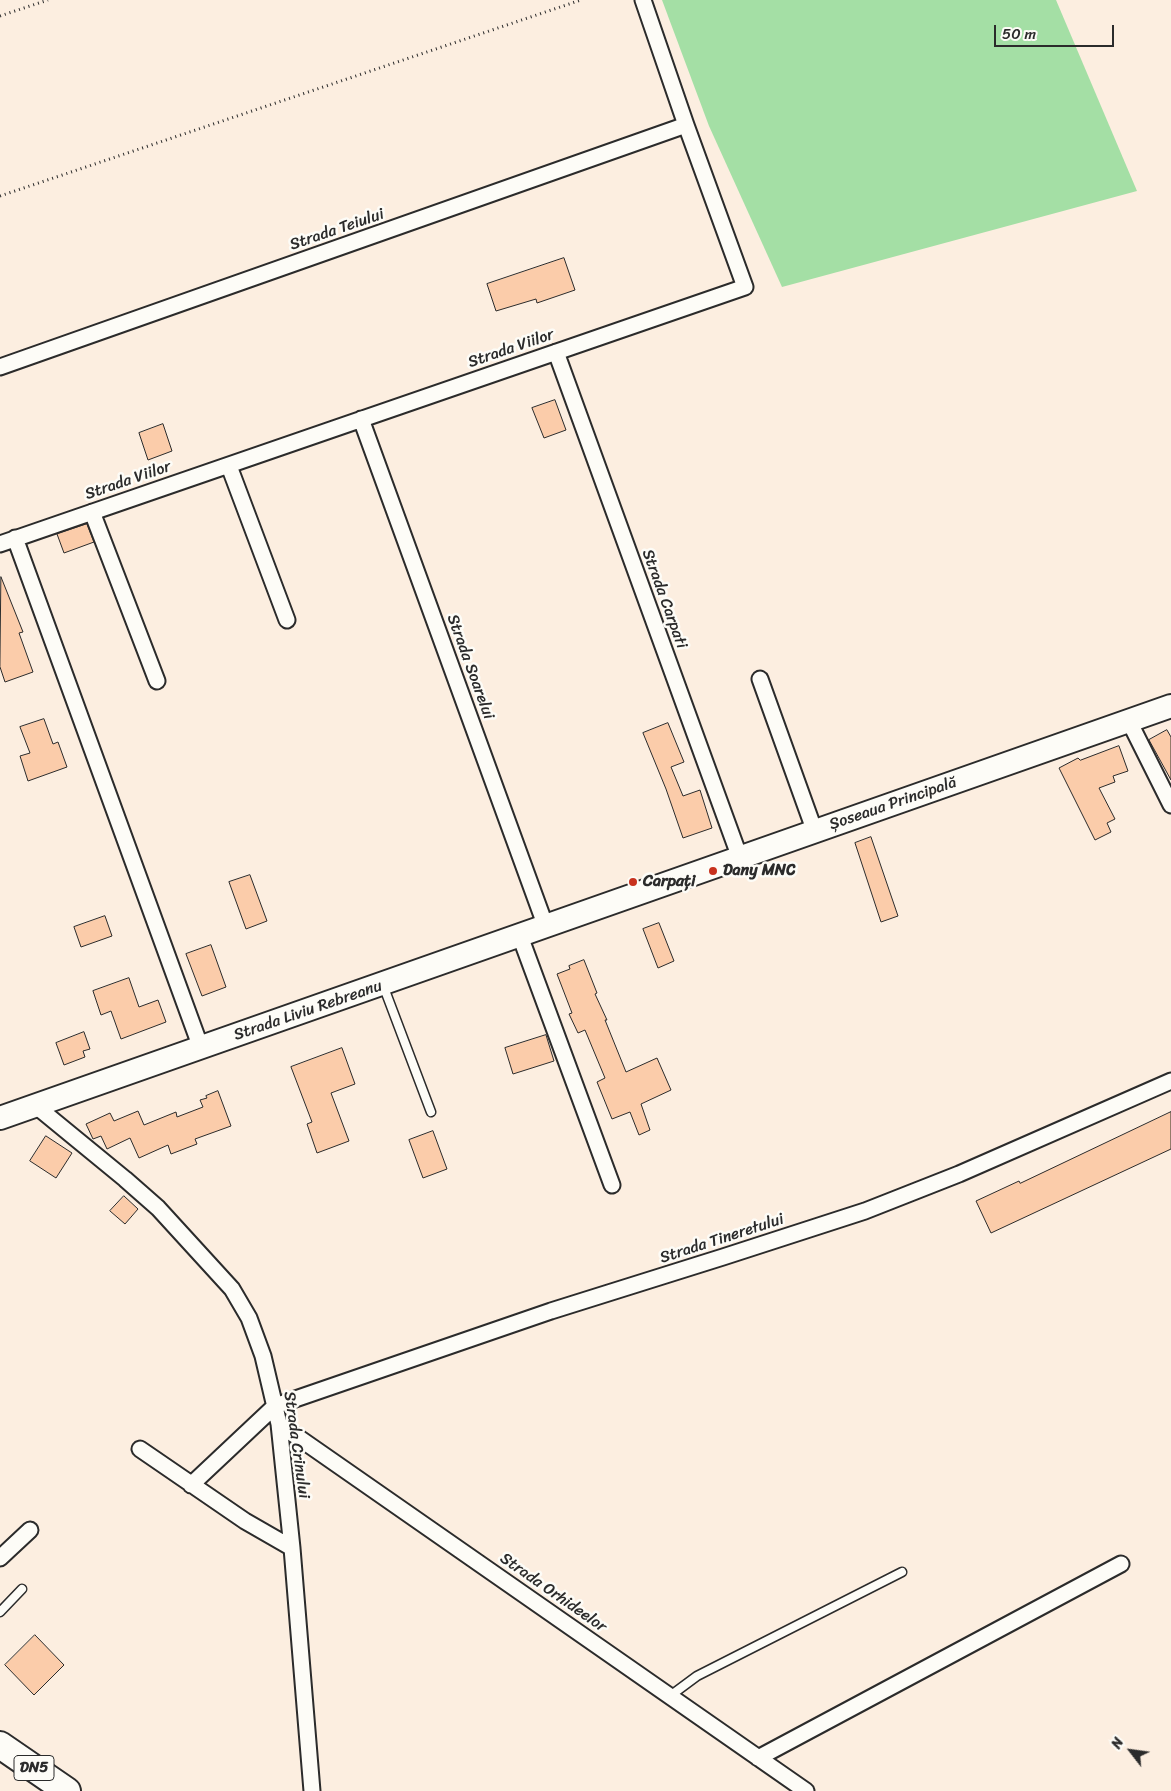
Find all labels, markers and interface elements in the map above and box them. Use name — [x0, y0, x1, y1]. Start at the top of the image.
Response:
scale bar — [996, 15, 1116, 47]
text: 50 m — [1002, 21, 1036, 47]
street label: Strada Teiului — [287, 205, 387, 255]
street label: Strada Viilor — [466, 325, 556, 373]
street label: Strada Viilor — [83, 457, 173, 505]
street label: Strada Carpati — [637, 547, 691, 651]
street label: Strada Soarelui — [442, 612, 498, 722]
street label: Șoseaua Principală — [827, 773, 959, 835]
place label: Dany MNC — [723, 861, 796, 881]
marker: Dany MNC — [707, 865, 719, 877]
place label: Carpați — [643, 872, 695, 892]
marker: Carpați — [627, 876, 639, 888]
street label: Strada Liviu Rebreanu — [231, 977, 385, 1045]
street label: Strada Tineretului — [658, 1210, 786, 1268]
street label: Strada Crinului — [279, 1390, 313, 1500]
street label: Strada Orhideelor — [496, 1549, 610, 1637]
north arrow — [1106, 1726, 1156, 1776]
text: N — [1104, 1733, 1131, 1754]
road number: DN5 — [14, 1756, 54, 1780]

